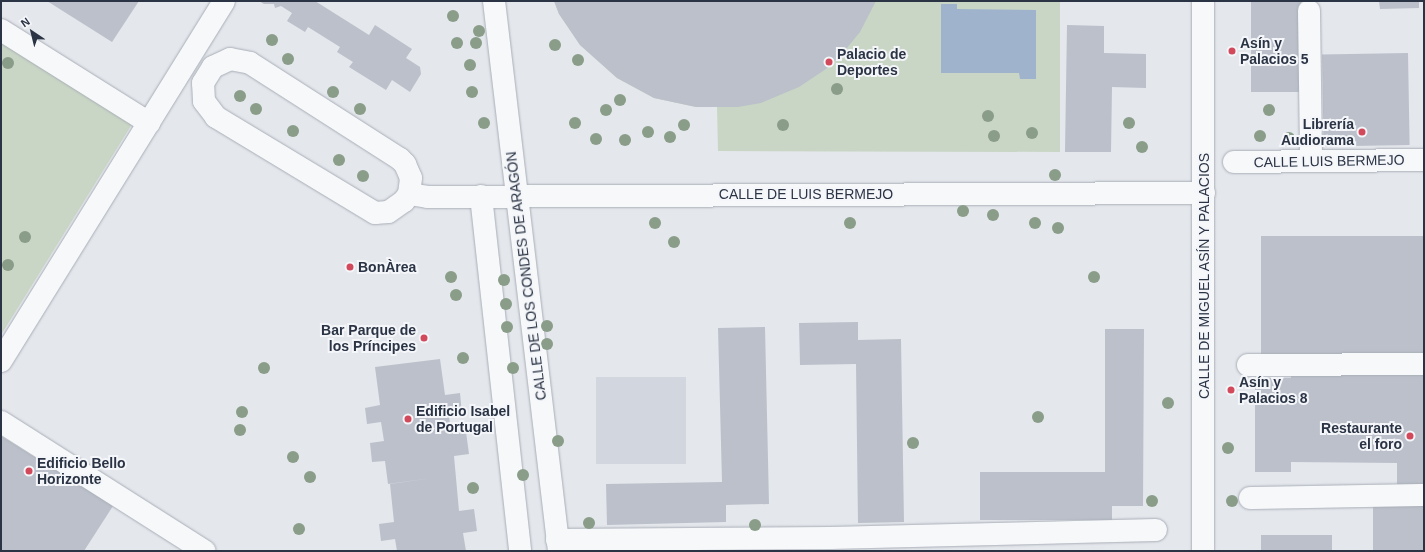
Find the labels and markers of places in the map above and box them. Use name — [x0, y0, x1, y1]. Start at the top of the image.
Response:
place label: Asín y Palacios 5 — [1240, 35, 1308, 68]
place label: Palacio de Deportes — [837, 46, 906, 78]
marker: Asín y Palacios 5 — [1227, 46, 1237, 56]
marker: Palacio de Deportes — [824, 57, 834, 67]
place label: Librería Audiorama — [1281, 116, 1354, 148]
marker: Librería Audiorama — [1357, 127, 1367, 137]
place label: BonÀrea — [358, 259, 416, 275]
marker: BonÀrea — [345, 262, 355, 272]
place label: Bar Parque de los Príncipes — [321, 322, 416, 354]
marker: Bar Parque de los Príncipes — [419, 333, 429, 343]
place label: Asín y Palacios 8 — [1239, 374, 1307, 406]
marker: Asín y Palacios 8 — [1226, 385, 1236, 395]
place label: Edificio Isabel de Portugal — [416, 403, 510, 436]
marker: Edificio Isabel de Portugal — [403, 414, 413, 424]
place label: Restaurante el foro — [1321, 420, 1402, 452]
marker: Restaurante el foro — [1405, 431, 1415, 441]
place label: Edificio Bello Horizonte — [37, 455, 126, 488]
marker: Edificio Bello Horizonte — [24, 466, 34, 476]

